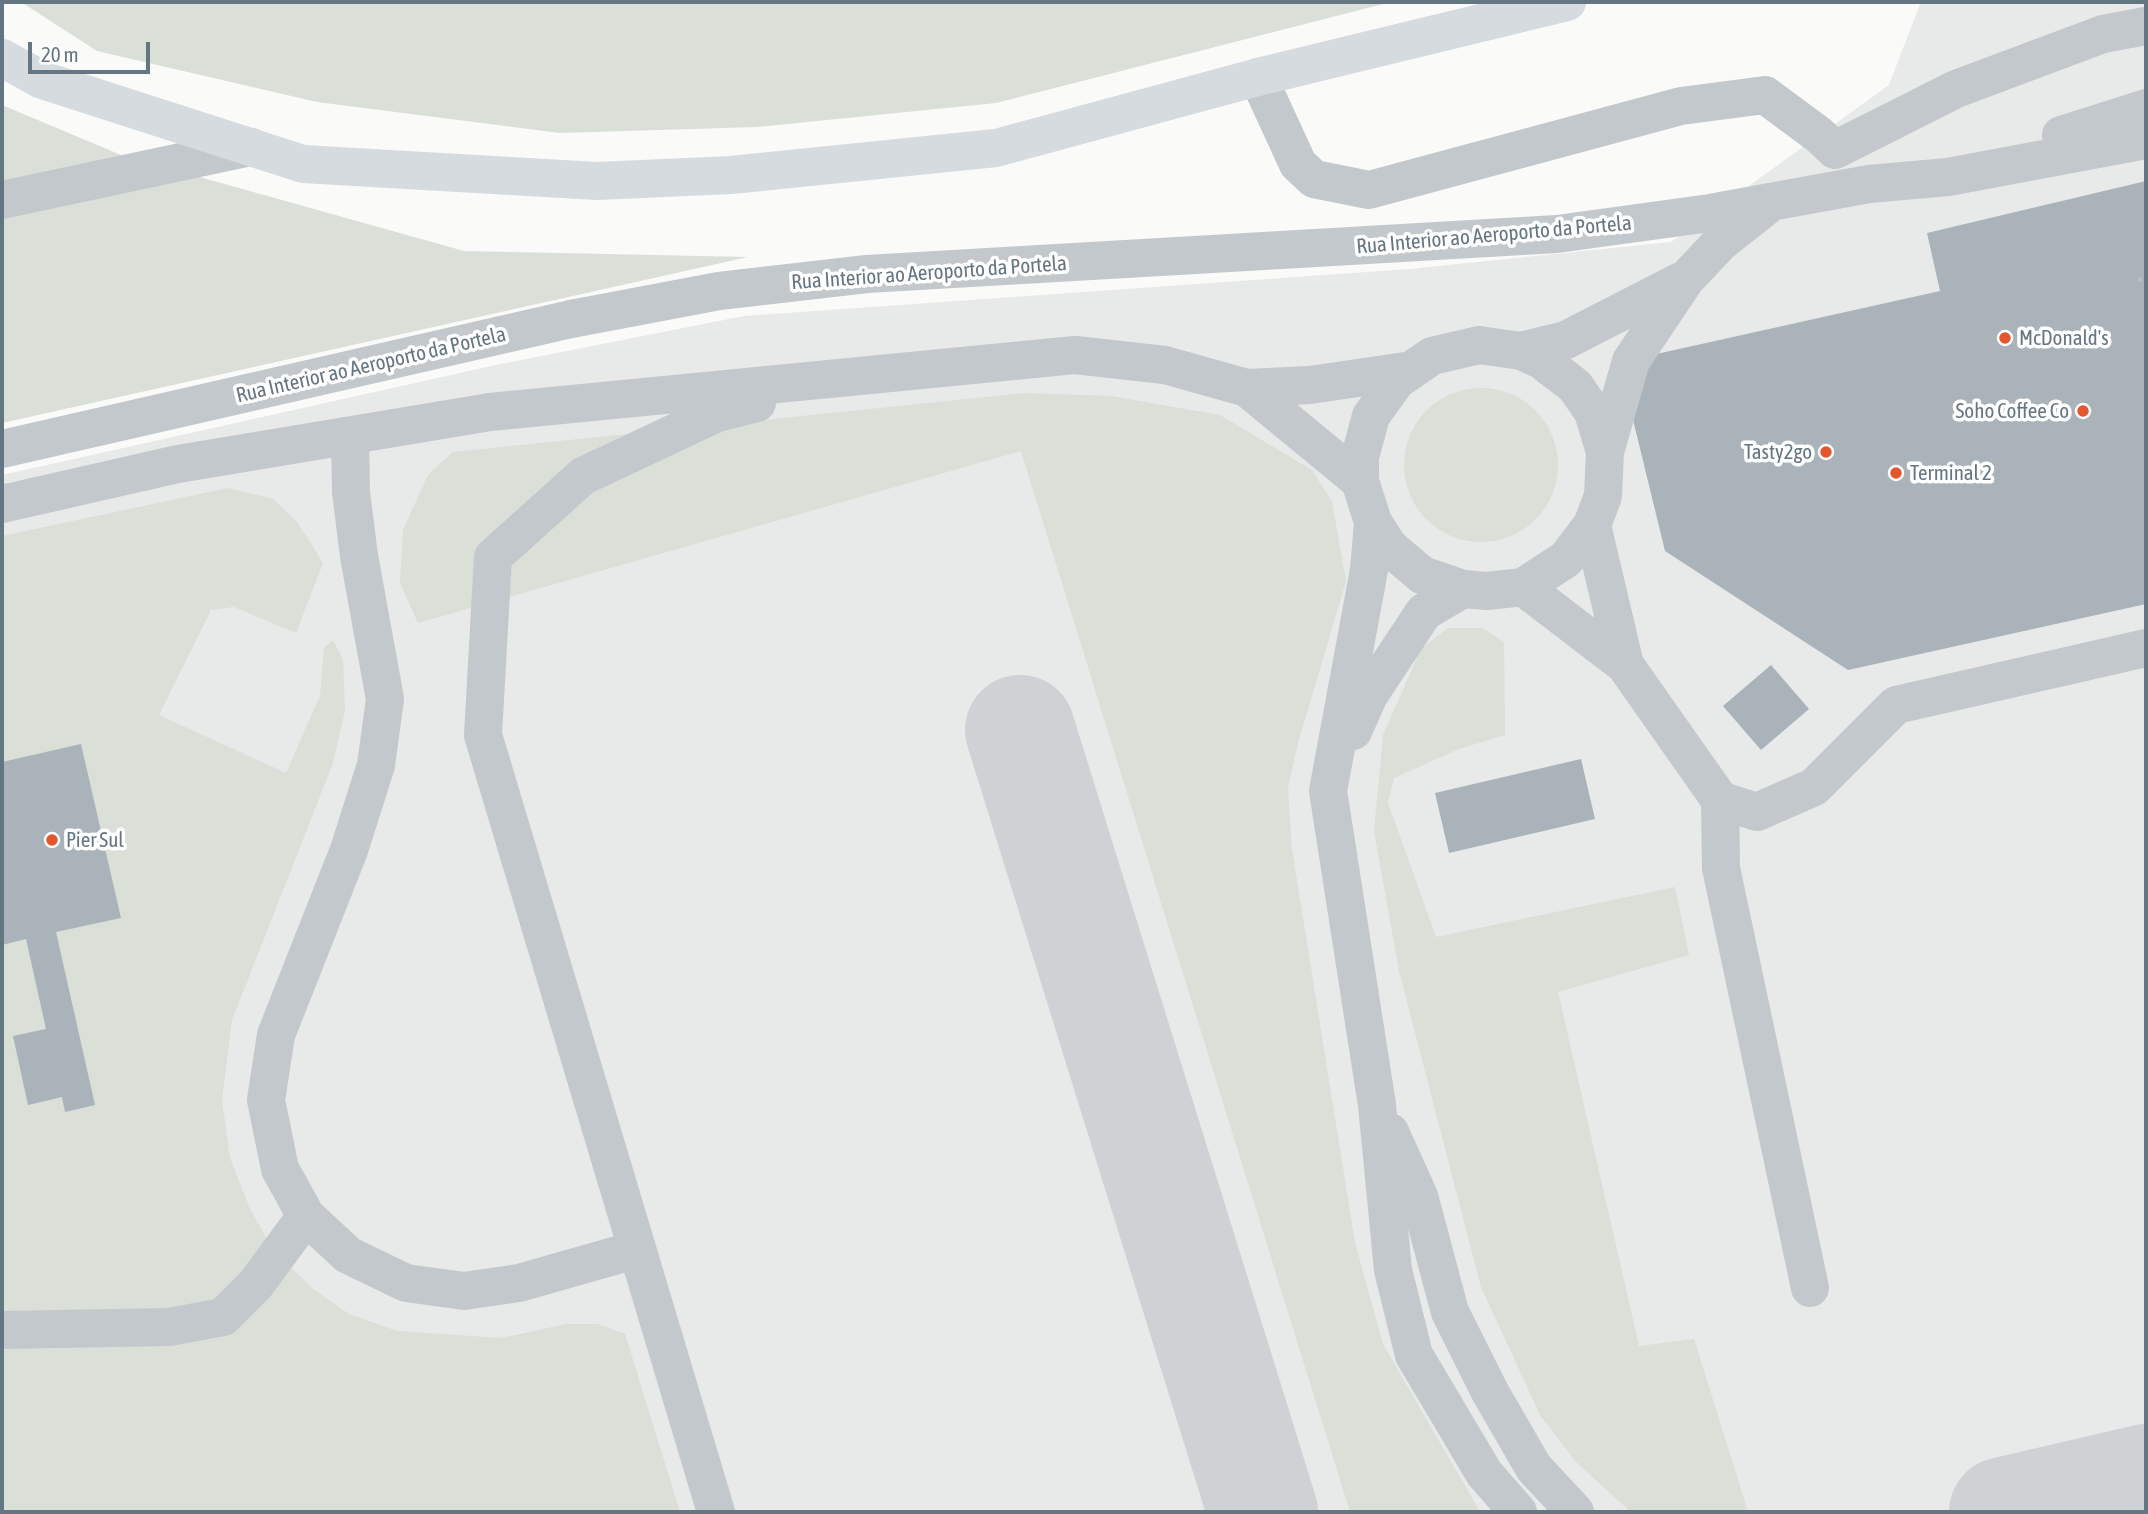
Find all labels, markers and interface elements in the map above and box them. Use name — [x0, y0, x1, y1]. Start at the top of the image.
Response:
scale bar — [32, 28, 154, 72]
text: 20 m — [41, 42, 79, 66]
street label: Rua Interior ao Aeroporto da Portela — [1355, 210, 1633, 260]
street label: Rua Interior ao Aeroporto da Portela — [790, 251, 1068, 295]
street label: Rua Interior ao Aeroporto da Portela — [234, 322, 508, 408]
place label: McDonald's — [2019, 325, 2109, 351]
marker: McDonald's — [1997, 330, 2013, 346]
place label: Soho Coffee Co — [1956, 398, 2069, 424]
marker: Soho Coffee Co — [2075, 403, 2091, 419]
place label: Tasty2go — [1744, 439, 1812, 465]
marker: Tasty2go — [1818, 444, 1834, 460]
place label: Terminal 2 — [1910, 460, 1992, 486]
marker: Terminal 2 — [1888, 465, 1904, 481]
place label: Pier Sul — [66, 827, 124, 853]
marker: Pier Sul — [44, 832, 60, 848]

